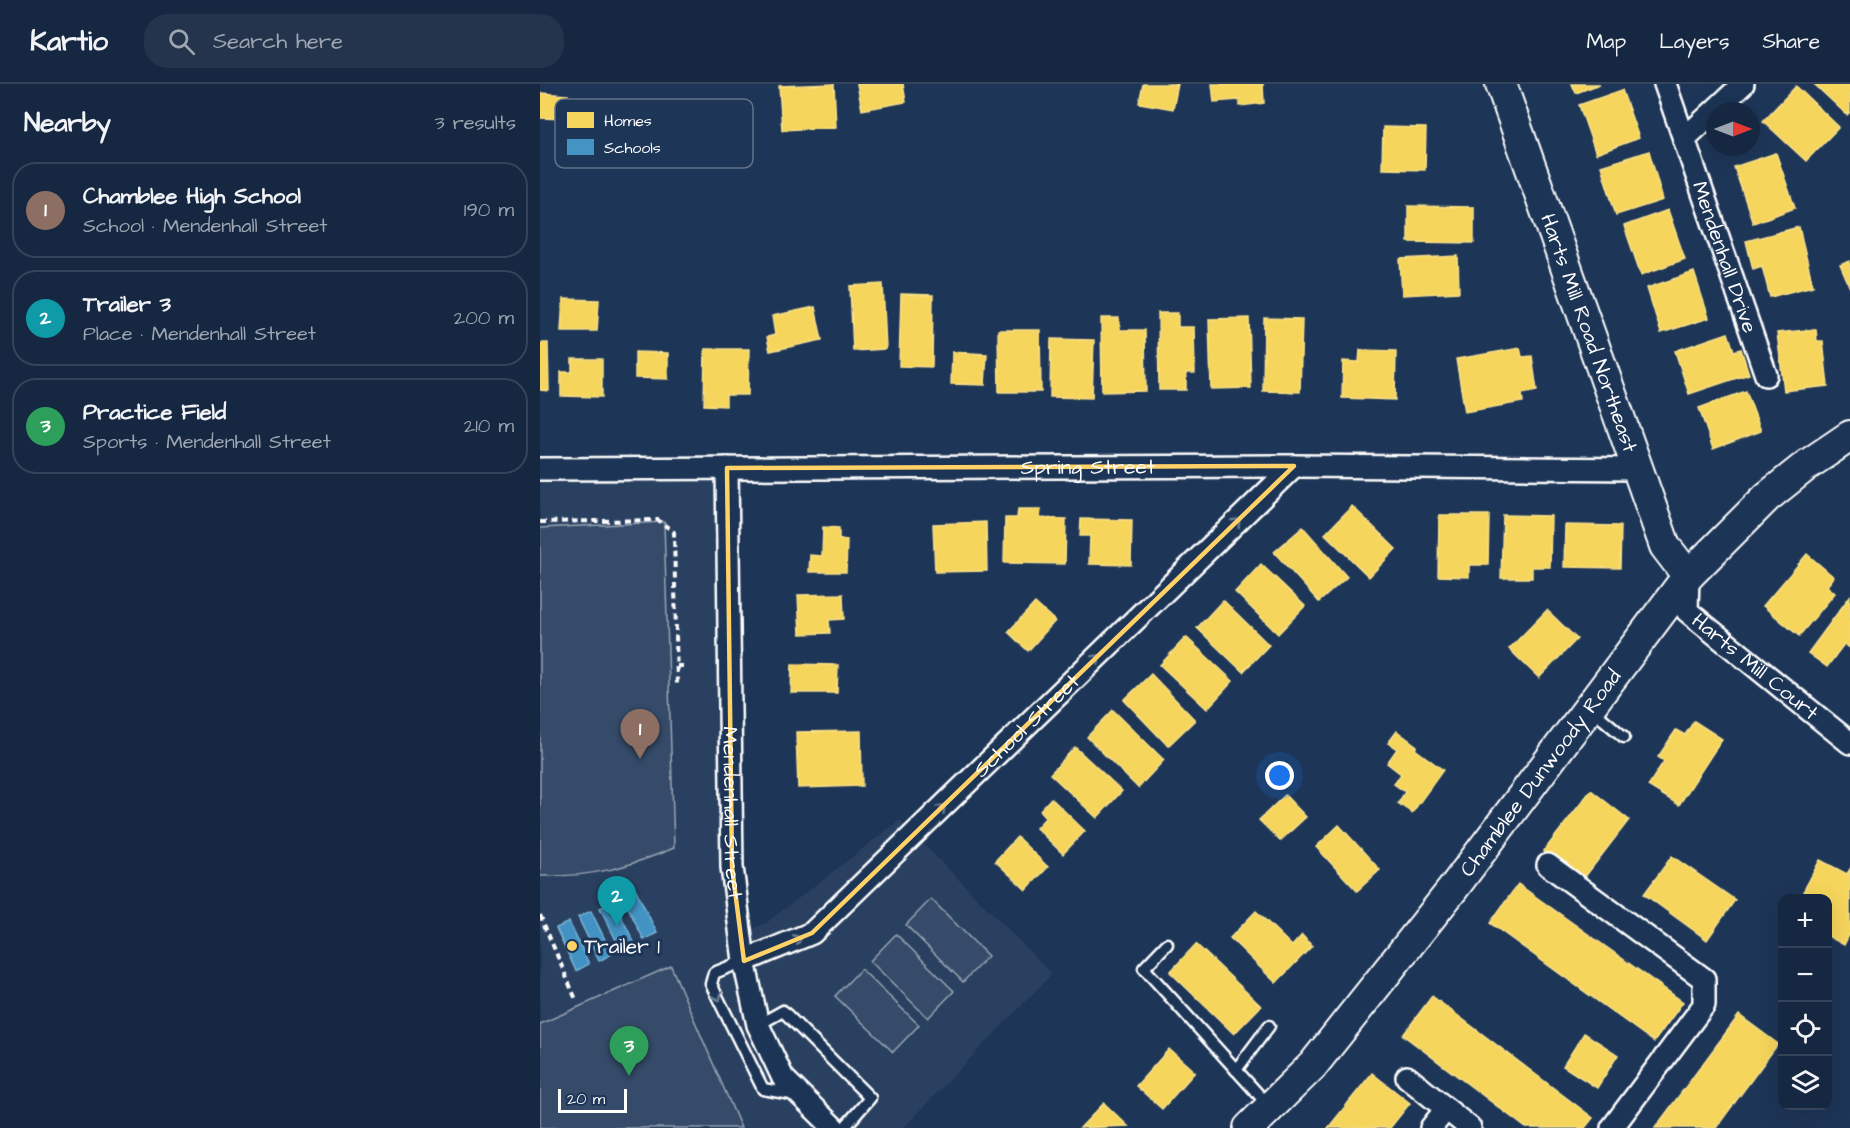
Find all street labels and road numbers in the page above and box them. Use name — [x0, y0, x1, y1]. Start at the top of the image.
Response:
street label: Mendenhall Drive — [1685, 177, 1765, 337]
street label: Harts Mill Road Northeast — [1534, 210, 1645, 457]
street label: Spring Street — [1021, 452, 1156, 483]
street label: Harts Mill Court — [1686, 606, 1825, 727]
street label: Chamblee Dunwoody Road — [1453, 663, 1628, 883]
street label: School Street — [967, 667, 1086, 784]
street label: Mendenhall Street — [716, 726, 751, 901]

